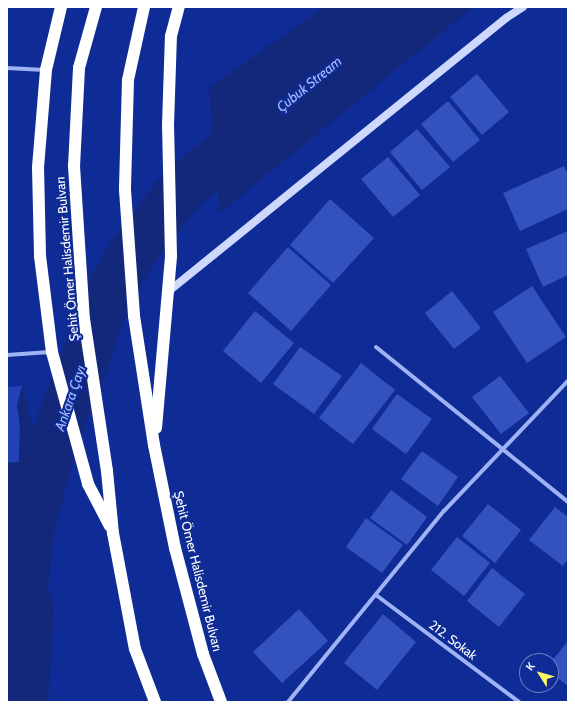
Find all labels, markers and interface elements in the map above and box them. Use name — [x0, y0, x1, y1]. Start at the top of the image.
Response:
water label: Çubuk Stream — [273, 53, 345, 115]
street label: Şehit Ömer Halisdemir Bulvarı — [52, 176, 82, 342]
water label: Ankara Çayı — [51, 363, 89, 433]
street label: Şehit Ömer Halisdemir Bulvarı — [170, 489, 226, 653]
street label: 212. Sokak — [426, 617, 480, 663]
north arrow — [519, 653, 559, 693]
text: K — [523, 659, 538, 673]

